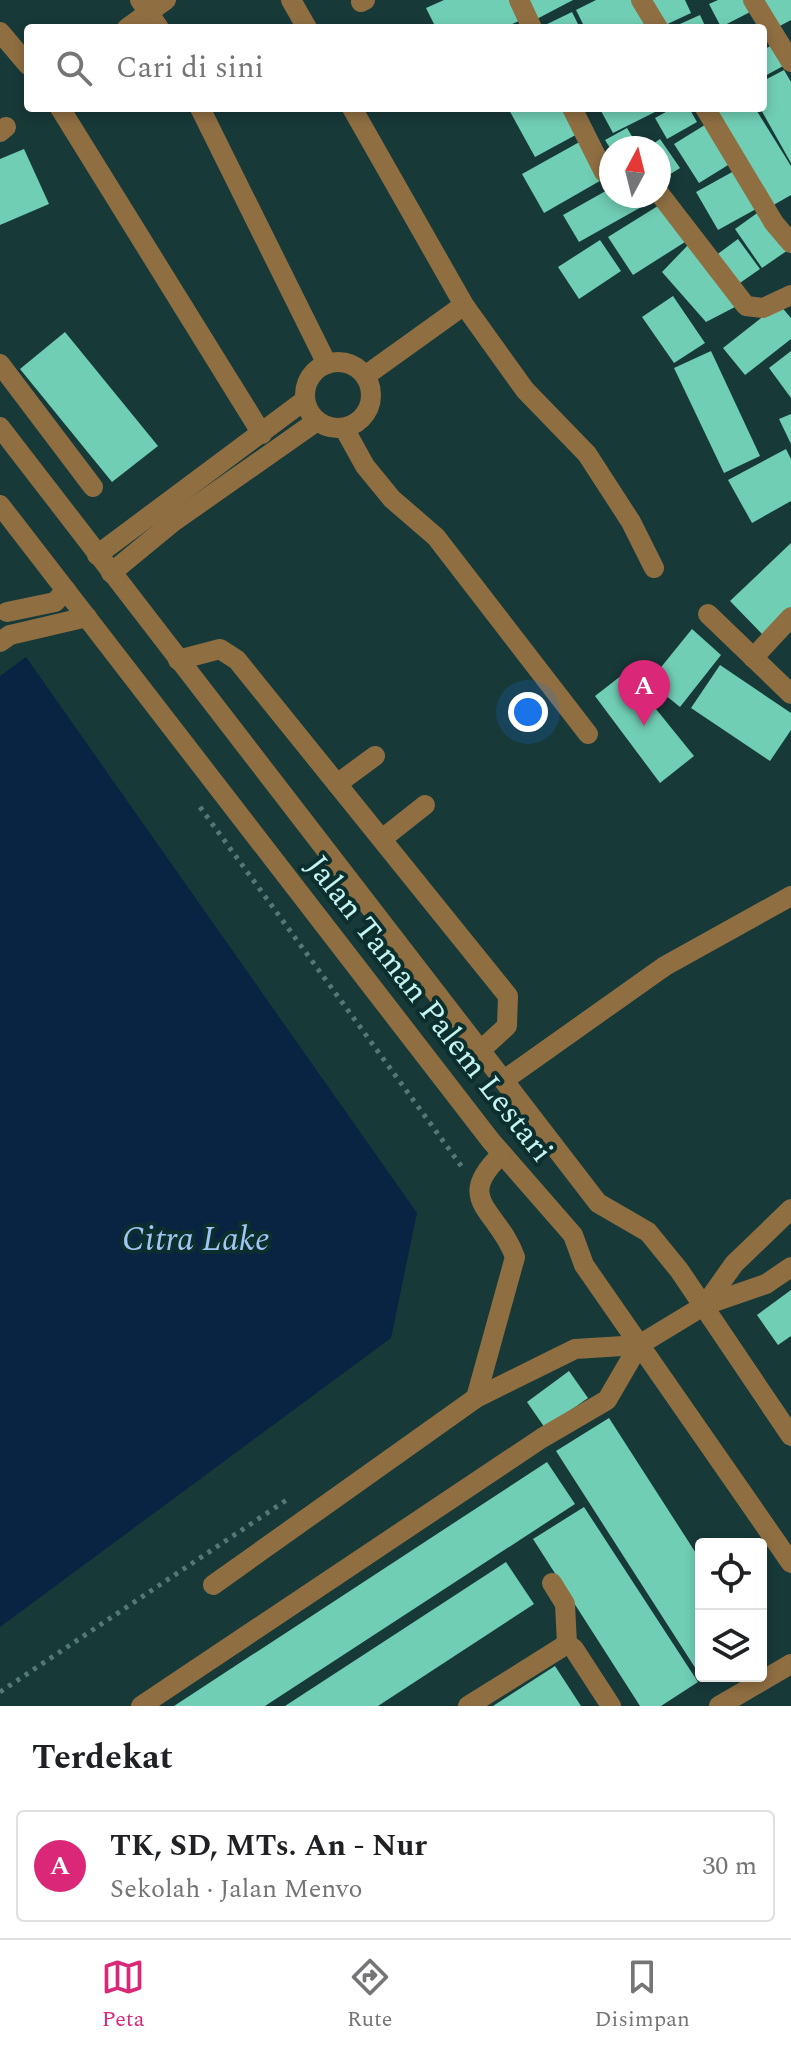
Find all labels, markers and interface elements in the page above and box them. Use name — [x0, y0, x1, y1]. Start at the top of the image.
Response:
search box — [24, 24, 767, 112]
text: Cari di sini — [116, 45, 264, 91]
icon: search — [52, 46, 96, 90]
north arrow — [599, 136, 671, 208]
pin: A — [618, 660, 670, 726]
your location — [508, 692, 548, 732]
street label: Jalan Taman Palem Lestari — [293, 845, 565, 1173]
water label: Citra Lake — [122, 1214, 270, 1266]
map controls — [695, 1538, 767, 1682]
button: locate — [695, 1538, 767, 1610]
button: layers — [695, 1610, 767, 1682]
text: Terdekat — [32, 1732, 173, 1784]
text: TK, SD, MTs. An - Nur — [110, 1823, 427, 1869]
text: A — [50, 1846, 70, 1886]
text: 30 m — [702, 1846, 757, 1886]
text: Sekolah · Jalan Menvo — [110, 1869, 363, 1909]
tab: Peta — [101, 1955, 145, 2036]
tab: Rute — [347, 1955, 392, 2036]
tab: Disimpan — [595, 1955, 690, 2036]

